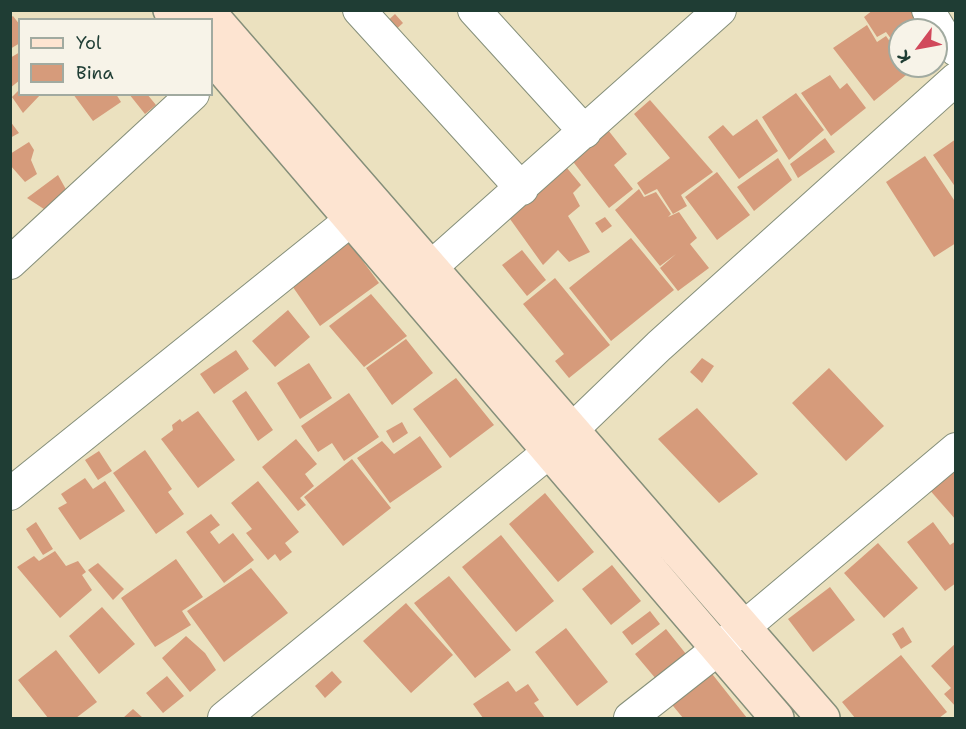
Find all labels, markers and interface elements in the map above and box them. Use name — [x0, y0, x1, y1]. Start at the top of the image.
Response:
legend — [18, 18, 213, 96]
north arrow — [888, 18, 948, 78]
text: Yol — [76, 31, 101, 55]
text: K — [892, 47, 916, 67]
text: Bina — [76, 61, 114, 85]

